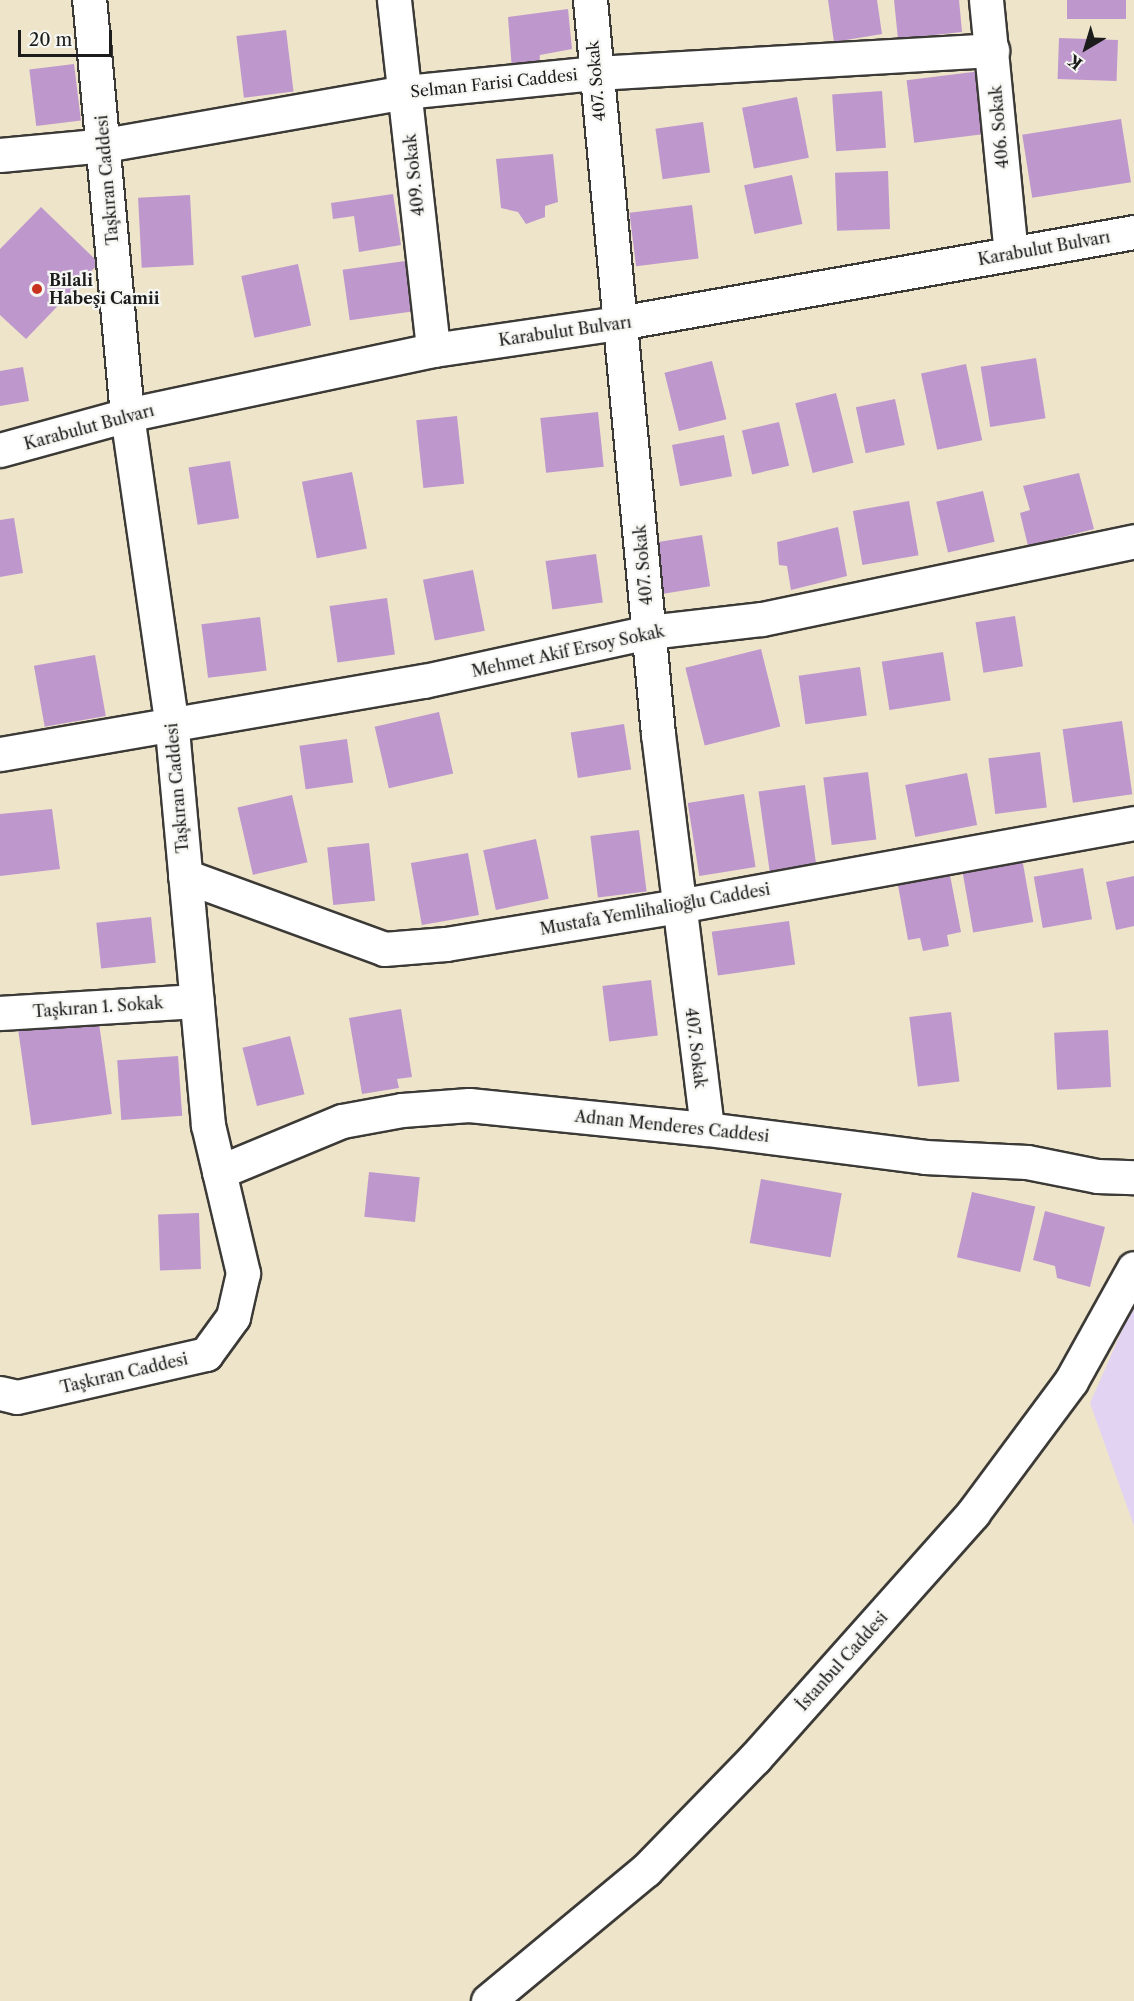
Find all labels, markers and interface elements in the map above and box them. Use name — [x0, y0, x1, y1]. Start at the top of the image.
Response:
scale bar — [21, 18, 116, 56]
north arrow — [1056, 18, 1116, 78]
text: 20 m — [29, 29, 72, 51]
street label: 407. Sokak — [583, 40, 609, 122]
text: K — [1064, 50, 1086, 74]
street label: Selman Farisi Caddesi — [409, 65, 579, 101]
street label: 406. Sokak — [986, 85, 1012, 169]
street label: Taşkıran Caddesi — [92, 114, 122, 246]
street label: 409. Sokak — [400, 133, 428, 217]
street label: Karabulut Bulvarı — [976, 227, 1112, 269]
place label: Bilali Habeşi Camii — [49, 270, 159, 308]
marker: Bilali Habeşi Camii — [30, 282, 44, 296]
street label: Karabulut Bulvarı — [497, 312, 633, 350]
street label: Karabulut Bulvarı — [22, 400, 156, 454]
street label: 407. Sokak — [630, 524, 656, 606]
street label: Mehmet Akif Ersoy Sokak — [469, 621, 667, 681]
street label: Taşkıran Caddesi — [162, 722, 192, 854]
street label: Mustafa Yemlihalioğlu Caddesi — [538, 879, 772, 939]
street label: Taşkıran 1. Sokak — [32, 993, 164, 1021]
street label: 407. Sokak — [682, 1007, 710, 1089]
street label: Adnan Menderes Caddesi — [574, 1106, 770, 1146]
street label: Taşkıran Caddesi — [58, 1349, 190, 1397]
street label: İstanbul Caddesi — [793, 1608, 891, 1714]

